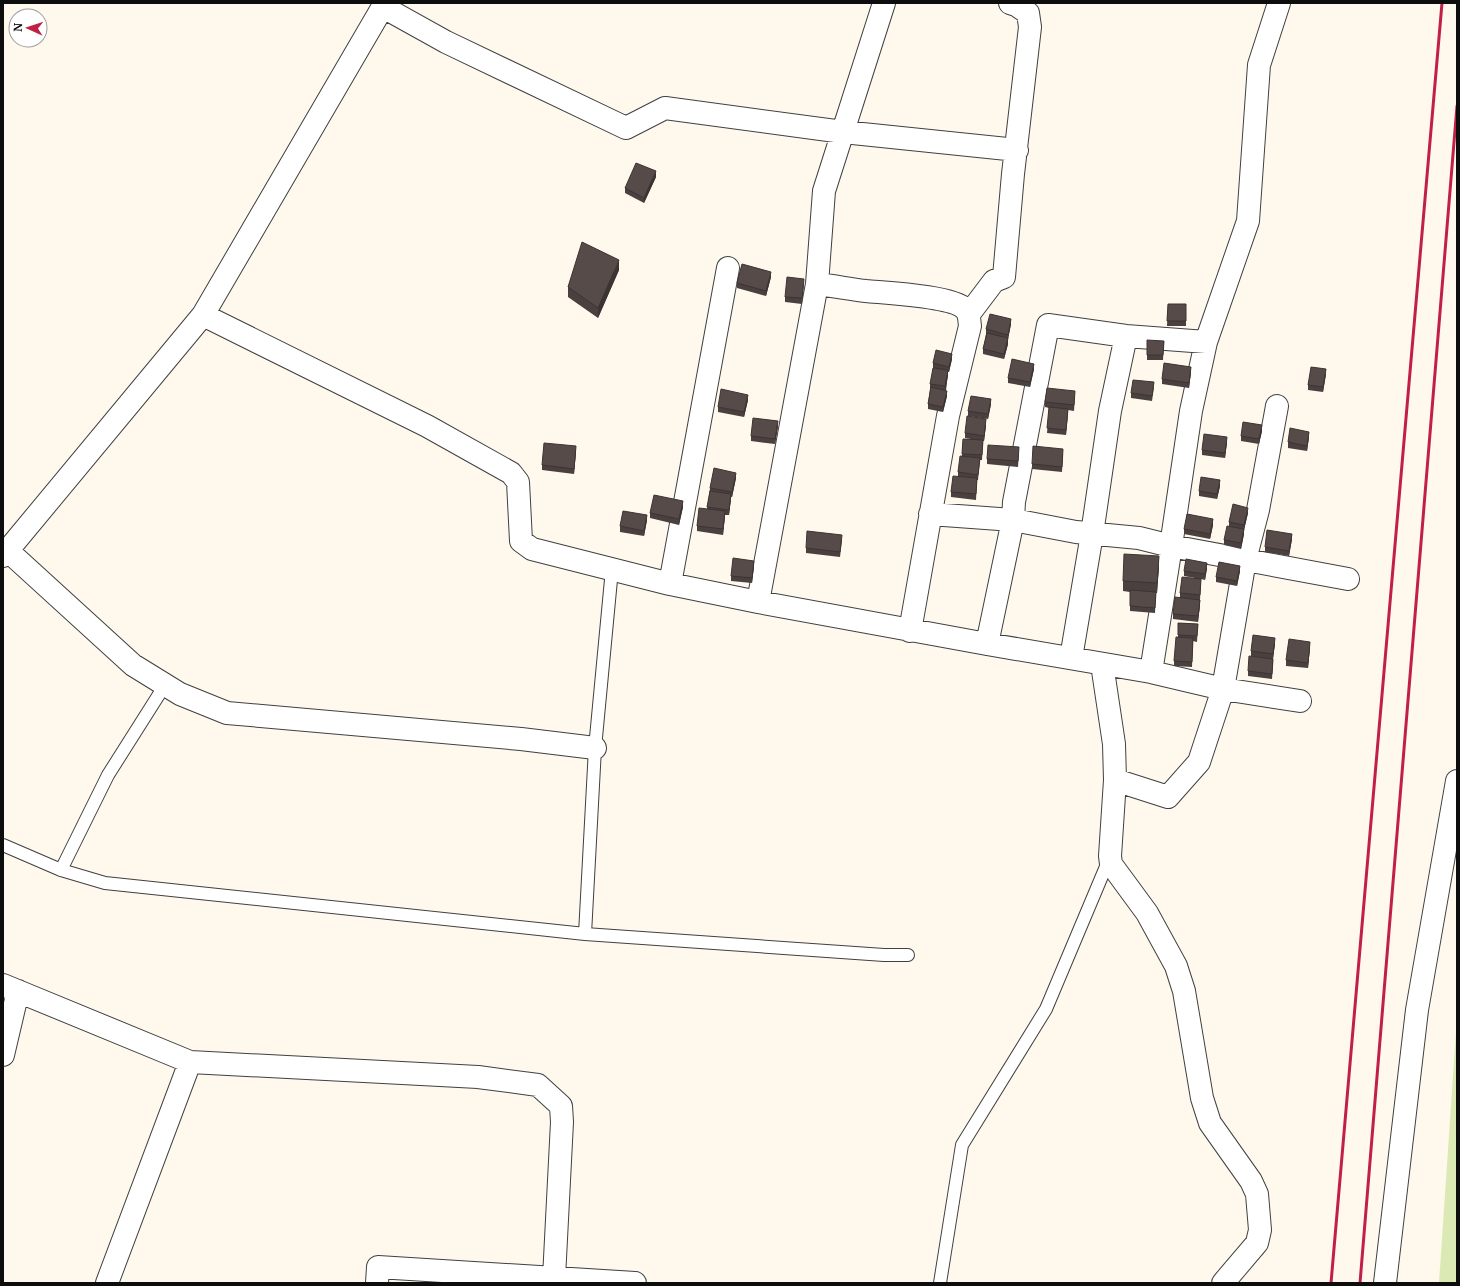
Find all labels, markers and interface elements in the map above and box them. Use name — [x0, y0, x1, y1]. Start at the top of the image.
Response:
north arrow — [8, 8, 48, 48]
text: N — [11, 22, 25, 32]

